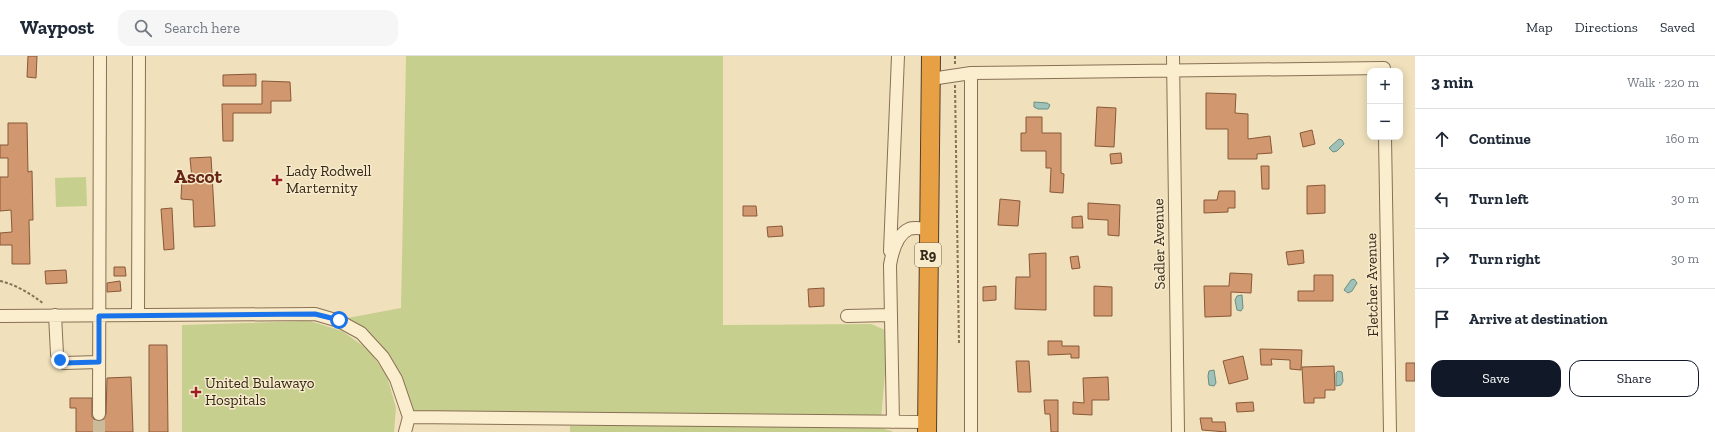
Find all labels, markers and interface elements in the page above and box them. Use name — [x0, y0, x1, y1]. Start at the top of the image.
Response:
search box — [118, 10, 398, 46]
text: Waypost — [20, 16, 94, 39]
icon: search — [132, 17, 154, 39]
text: Search here — [164, 19, 240, 37]
text: Map — [1526, 19, 1553, 36]
text: Directions — [1575, 19, 1638, 36]
text: Saved — [1660, 19, 1695, 36]
map controls — [1367, 68, 1403, 140]
button: + — [1367, 68, 1403, 104]
text: 3 min — [1431, 72, 1473, 92]
text: Walk · 220 m — [1627, 75, 1699, 90]
button: − — [1367, 104, 1403, 140]
icon: ahead — [1431, 128, 1453, 150]
text: Continue — [1469, 130, 1531, 148]
text: 160 m — [1665, 131, 1699, 146]
place label: Lady Rodwell Marternity — [286, 162, 371, 197]
district label: Ascot — [174, 165, 223, 188]
marker: Lady Rodwell Marternity — [271, 174, 283, 186]
icon: left — [1431, 188, 1453, 210]
text: Turn left — [1469, 190, 1529, 208]
text: 30 m — [1671, 191, 1699, 206]
street label: Sadler Avenue — [1149, 198, 1169, 290]
street label: Fletcher Avenue — [1362, 233, 1382, 337]
road number: R9 — [915, 243, 941, 267]
icon: right — [1431, 248, 1453, 270]
text: Turn right — [1469, 250, 1540, 268]
text: 30 m — [1671, 251, 1699, 266]
icon: arrive — [1431, 308, 1453, 330]
text: Arrive at destination — [1469, 310, 1608, 328]
route start — [330, 311, 348, 329]
route end — [51, 351, 69, 369]
button: Save — [1431, 360, 1561, 397]
button: Share — [1569, 360, 1699, 397]
place label: United Bulawayo Hospitals — [205, 374, 315, 409]
marker: United Bulawayo Hospitals — [190, 386, 202, 398]

